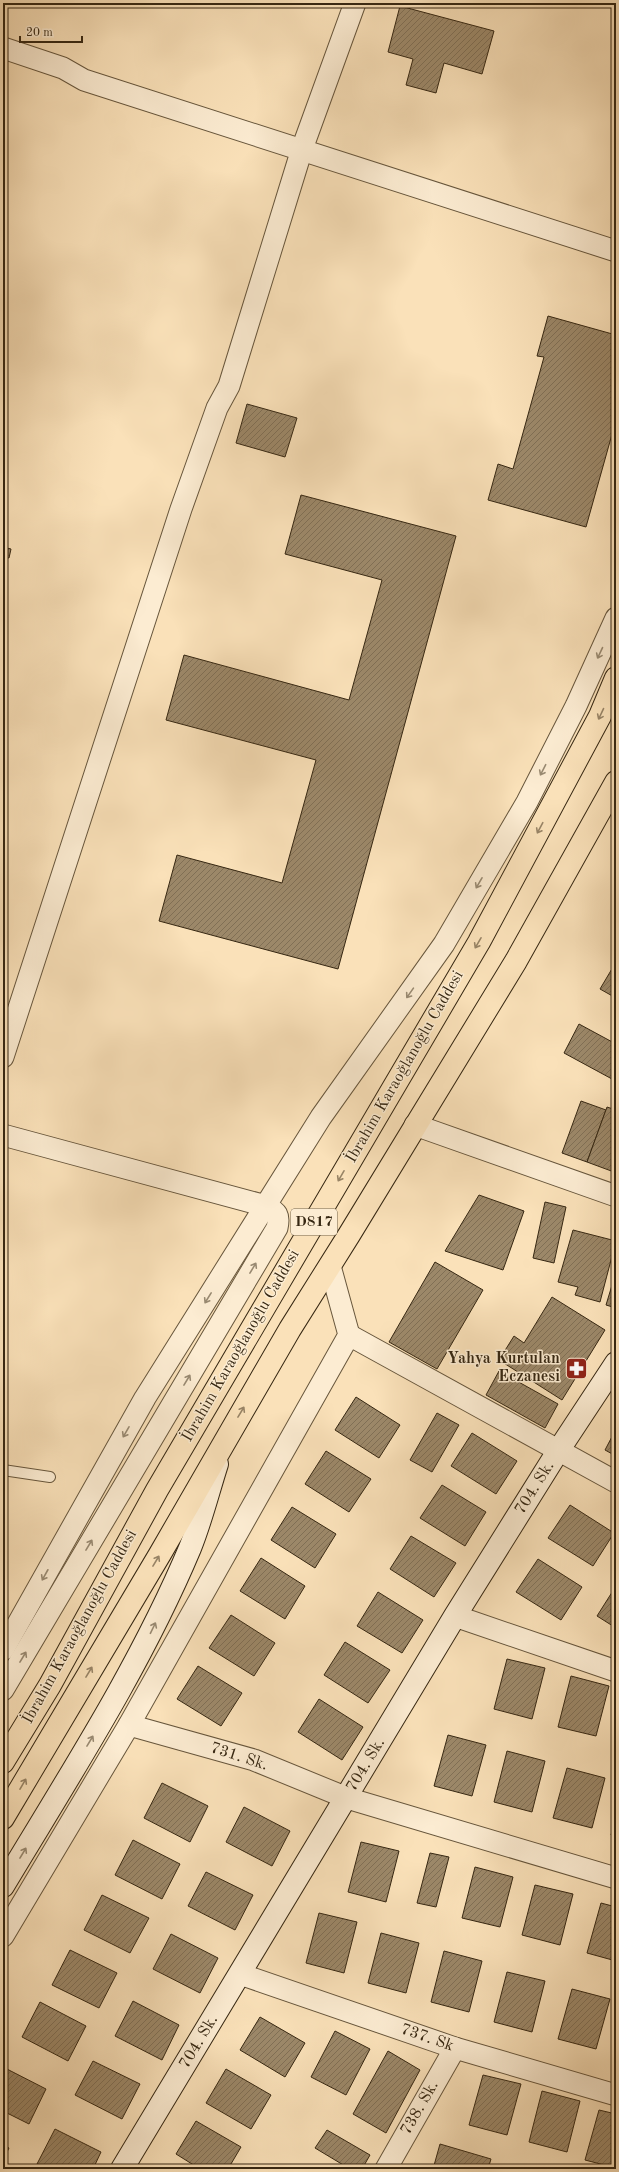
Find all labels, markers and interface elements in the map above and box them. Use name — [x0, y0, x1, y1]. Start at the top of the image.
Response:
scale bar — [20, 18, 82, 44]
text: 20 m — [26, 27, 53, 39]
one-way arrow — [596, 647, 603, 659]
one-way arrow — [596, 707, 604, 719]
one-way arrow — [539, 764, 546, 776]
one-way arrow — [535, 822, 543, 834]
one-way arrow — [475, 877, 483, 889]
one-way arrow — [474, 937, 482, 949]
street label: İbrahim Karaoğlanoğlu Caddesi — [340, 966, 467, 1166]
one-way arrow — [406, 987, 414, 998]
one-way arrow — [337, 1170, 345, 1182]
road number: D817 — [291, 1209, 337, 1235]
street label: İbrahim Karaoğlanoğlu Caddesi — [176, 1245, 303, 1445]
one-way arrow — [250, 1262, 258, 1274]
one-way arrow — [203, 1292, 211, 1304]
place label: Yahya Kurtulan Eczanesi — [447, 1351, 560, 1385]
pharmacy icon: Yahya Kurtulan Eczanesi — [563, 1355, 589, 1381]
one-way arrow — [184, 1374, 192, 1386]
one-way arrow — [238, 1406, 246, 1418]
one-way arrow — [121, 1426, 129, 1438]
street label: 704. Sk. — [512, 1459, 558, 1517]
street label: İbrahim Karaoğlanoğlu Caddesi — [16, 1525, 140, 1727]
one-way arrow — [86, 1539, 94, 1551]
one-way arrow — [152, 1555, 160, 1567]
one-way arrow — [41, 1569, 49, 1581]
one-way arrow — [150, 1622, 157, 1634]
one-way arrow — [19, 1651, 27, 1663]
one-way arrow — [85, 1666, 93, 1678]
one-way arrow — [86, 1735, 94, 1747]
street label: 704. Sk. — [344, 1735, 388, 1795]
street label: 731. Sk. — [208, 1740, 270, 1774]
one-way arrow — [19, 1778, 27, 1790]
one-way arrow — [19, 1848, 27, 1859]
street label: 704. Sk. — [177, 2012, 221, 2072]
street label: 737. Sk — [398, 2021, 456, 2055]
street label: 738. Sk. — [398, 2078, 442, 2138]

